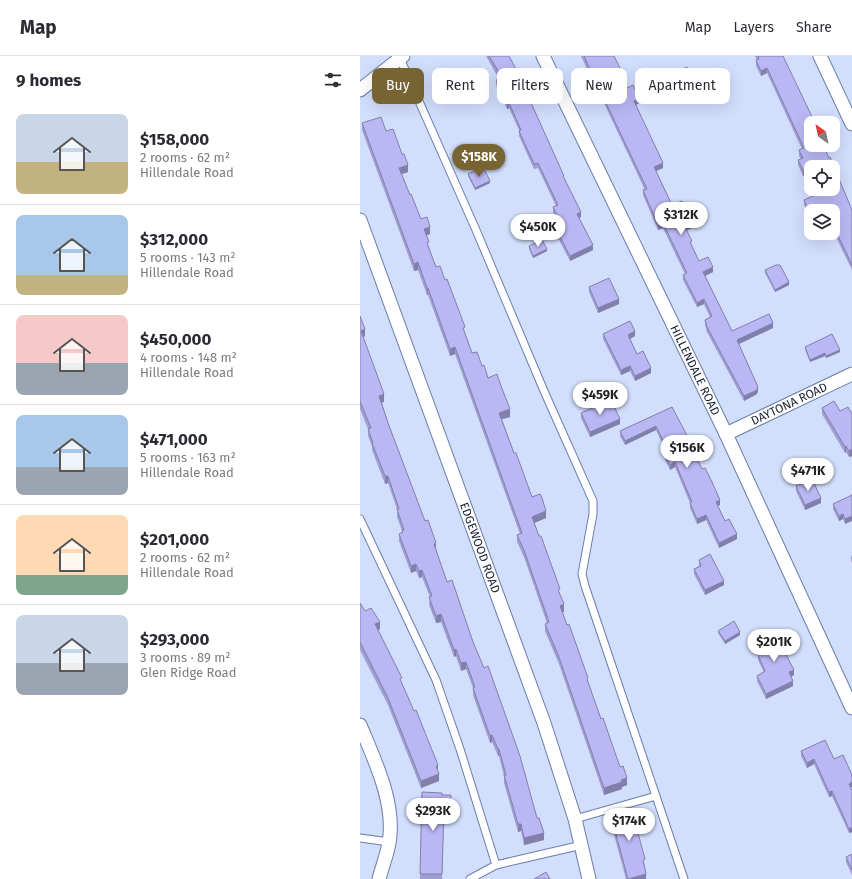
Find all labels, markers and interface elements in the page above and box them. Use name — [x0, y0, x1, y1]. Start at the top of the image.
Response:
text: Map — [20, 16, 57, 39]
text: Map — [685, 19, 711, 36]
text: Layers — [733, 19, 774, 36]
text: Share — [796, 19, 832, 36]
chip: Buy — [372, 68, 424, 104]
chip: Rent — [432, 68, 489, 104]
chip: Filters — [497, 68, 563, 104]
chip: New — [571, 68, 627, 104]
chip: Apartment — [635, 68, 730, 104]
icon: filters — [322, 69, 344, 91]
text: 9 homes — [16, 70, 81, 91]
north arrow — [804, 116, 840, 152]
map controls — [804, 116, 840, 240]
text: $158,000 — [140, 129, 209, 150]
icon: home — [48, 130, 96, 178]
pin: $158K — [451, 144, 507, 178]
text: $158K — [461, 149, 497, 164]
text: 2 rooms · 62 m² — [140, 150, 230, 165]
button: locate — [804, 160, 840, 196]
text: Hillendale Road — [140, 165, 234, 180]
pin: $312K — [653, 202, 709, 236]
button: layers — [804, 204, 840, 240]
text: $312K — [664, 207, 698, 222]
pin: $450K — [510, 214, 566, 248]
text: $450K — [519, 219, 557, 234]
text: $312,000 — [140, 229, 208, 250]
icon: home — [48, 231, 96, 279]
text: 5 rooms · 143 m² — [140, 250, 236, 265]
text: Hillendale Road — [140, 265, 234, 280]
street label: HILLENDALE ROAD — [667, 323, 723, 418]
text: $450,000 — [140, 329, 212, 350]
icon: home — [48, 331, 96, 379]
text: 4 rooms · 148 m² — [140, 350, 237, 365]
text: Hillendale Road — [140, 365, 234, 380]
street label: DAYTONA ROAD — [749, 380, 830, 428]
pin: $459K — [572, 382, 628, 416]
text: $459K — [582, 387, 618, 402]
text: $471,000 — [140, 429, 208, 450]
icon: home — [48, 431, 96, 479]
pin: $156K — [659, 435, 715, 469]
text: $156K — [669, 440, 705, 455]
text: 5 rooms · 163 m² — [140, 450, 236, 465]
pin: $471K — [780, 458, 836, 492]
text: $471K — [791, 463, 825, 478]
text: Hillendale Road — [140, 465, 234, 480]
street label: EDGEWOOD ROAD — [457, 500, 503, 595]
text: $201,000 — [140, 529, 209, 550]
icon: home — [48, 531, 96, 579]
text: 2 rooms · 62 m² — [140, 550, 230, 565]
text: Hillendale Road — [140, 565, 234, 580]
text: $293,000 — [140, 629, 209, 650]
pin: $201K — [746, 629, 802, 663]
icon: home — [48, 631, 96, 679]
text: $201K — [756, 634, 792, 649]
text: 3 rooms · 89 m² — [140, 650, 230, 665]
text: Glen Ridge Road — [140, 665, 236, 680]
pin: $293K — [405, 798, 461, 832]
text: $293K — [415, 803, 451, 818]
pin: $174K — [601, 808, 657, 842]
text: $174K — [612, 813, 646, 828]

